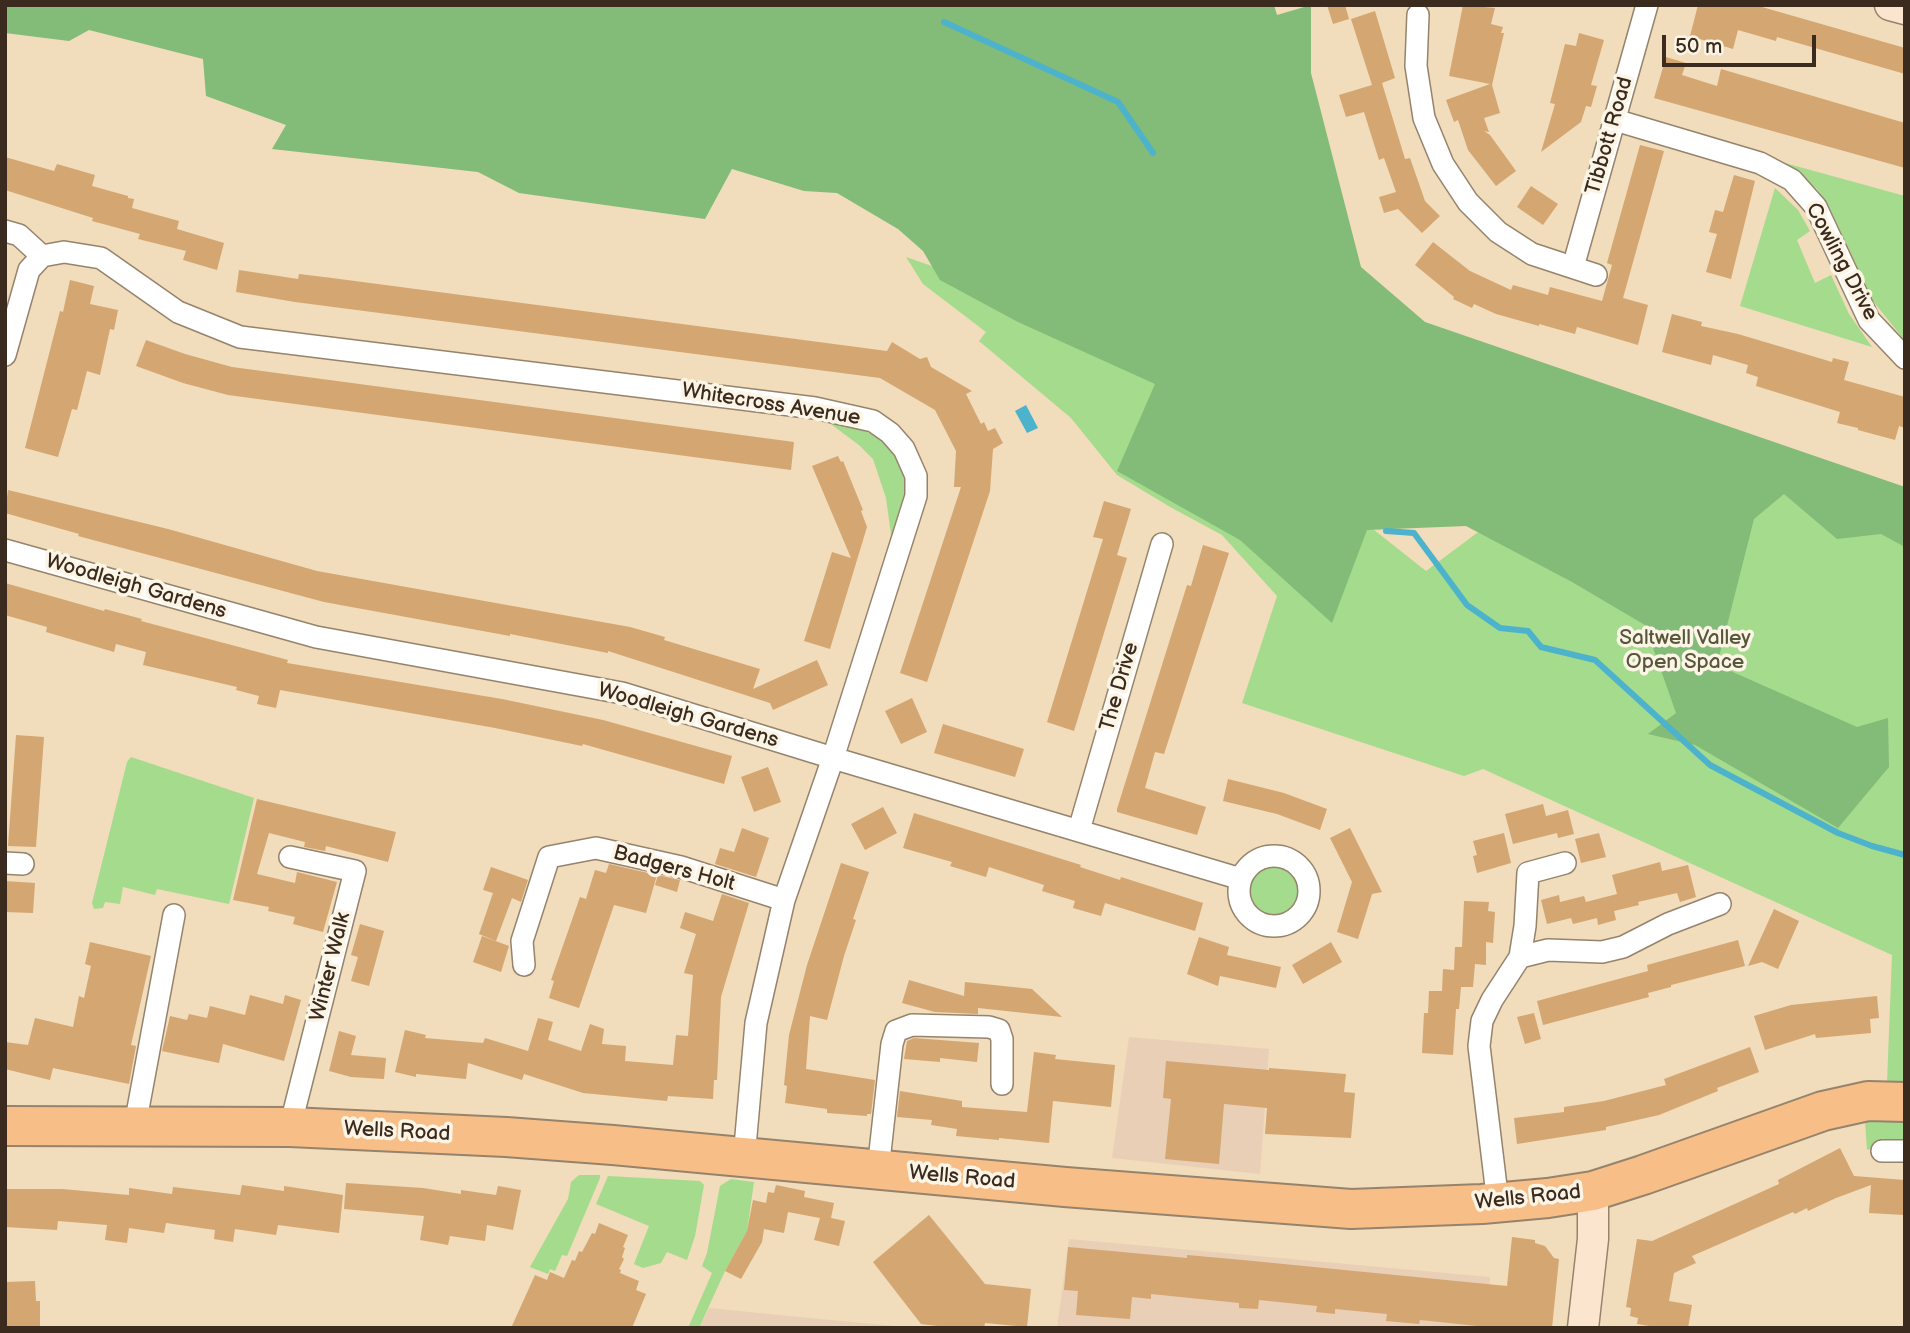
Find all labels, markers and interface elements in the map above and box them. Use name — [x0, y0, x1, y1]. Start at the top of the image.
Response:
scale bar — [1665, 21, 1819, 65]
text: 50 m — [1675, 34, 1722, 59]
street label: Tibbott Road — [1581, 74, 1639, 198]
street label: Cowling Drive — [1799, 199, 1883, 325]
street label: Whitecross Avenue — [680, 378, 862, 432]
street label: Woodleigh Gardens — [43, 549, 229, 625]
park label: Saltwell Valley Open Space — [1619, 626, 1751, 676]
street label: The Drive — [1095, 640, 1145, 734]
street label: Woodleigh Gardens — [595, 678, 781, 754]
street label: Badgers Holt — [610, 841, 738, 897]
street label: Winter Walk — [305, 910, 357, 1024]
street label: Wells Road — [343, 1117, 451, 1147]
street label: Wells Road — [908, 1161, 1016, 1195]
street label: Wells Road — [1474, 1180, 1582, 1216]

